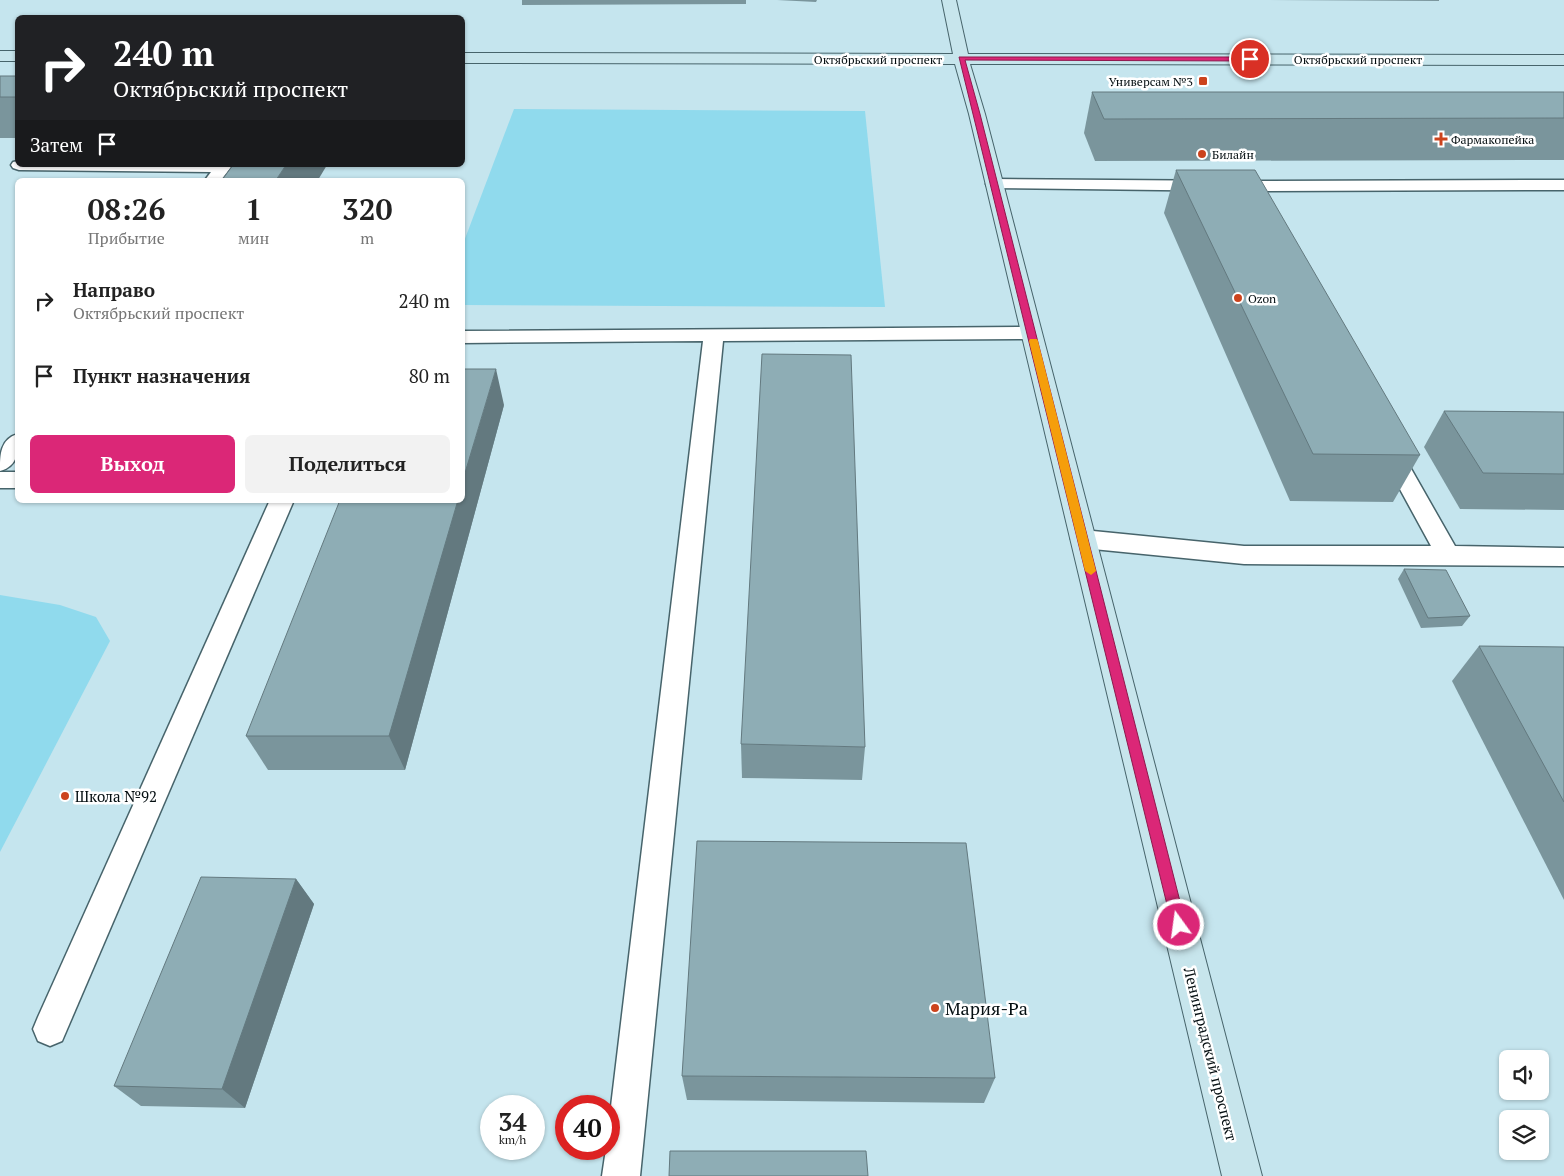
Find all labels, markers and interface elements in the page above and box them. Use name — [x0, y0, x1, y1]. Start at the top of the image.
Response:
text: 240 m — [113, 30, 214, 76]
icon: right — [30, 35, 95, 100]
pin — [1229, 38, 1271, 80]
icon: arrive — [1236, 45, 1264, 73]
street label: Октябрьский проспект — [814, 52, 942, 67]
street label: Октябрьский проспект — [1294, 52, 1422, 67]
text: Октябрьский проспект — [113, 74, 348, 103]
place label: Универсам №3 — [1109, 74, 1193, 89]
marker: Универсам №3 — [1197, 75, 1209, 87]
icon: arrive — [93, 130, 121, 158]
text: Затем — [30, 132, 83, 157]
place label: Фармакопейка — [1451, 132, 1534, 147]
marker: Фармакопейка — [1435, 133, 1447, 145]
place label: Билайн — [1212, 147, 1254, 162]
marker: Билайн — [1196, 148, 1208, 160]
text: 08:26 — [87, 189, 166, 229]
text: 1 — [245, 189, 262, 229]
text: 320 — [342, 189, 393, 229]
text: Прибытие — [88, 227, 165, 249]
text: мин — [238, 227, 269, 249]
text: m — [360, 227, 374, 249]
text: Направо — [73, 277, 155, 302]
icon: right — [30, 287, 58, 315]
text: 240 m — [399, 288, 450, 313]
place label: Ozon — [1248, 291, 1276, 306]
marker: Ozon — [1232, 292, 1244, 304]
text: Октябрьский проспект — [73, 302, 244, 324]
icon: arrive — [30, 362, 58, 390]
text: Пункт назначения — [73, 363, 250, 388]
text: 80 m — [409, 363, 450, 388]
button: Выход — [30, 435, 235, 493]
button: Поделиться — [245, 435, 450, 493]
place label: Школа №92 — [75, 786, 157, 806]
marker: Школа №92 — [59, 790, 71, 802]
position arrow — [1152, 898, 1204, 950]
street label: Ленинградский проспект — [1180, 964, 1242, 1143]
place label: Мария-Ра — [945, 996, 1028, 1020]
marker: Мария-Ра — [929, 1002, 941, 1014]
map controls — [1499, 1050, 1549, 1160]
button: sound — [1499, 1050, 1549, 1100]
speed limit sign: 40 — [555, 1095, 620, 1160]
text: 34 — [498, 1105, 527, 1138]
button: layers — [1499, 1110, 1549, 1160]
text: km/h — [499, 1132, 526, 1147]

